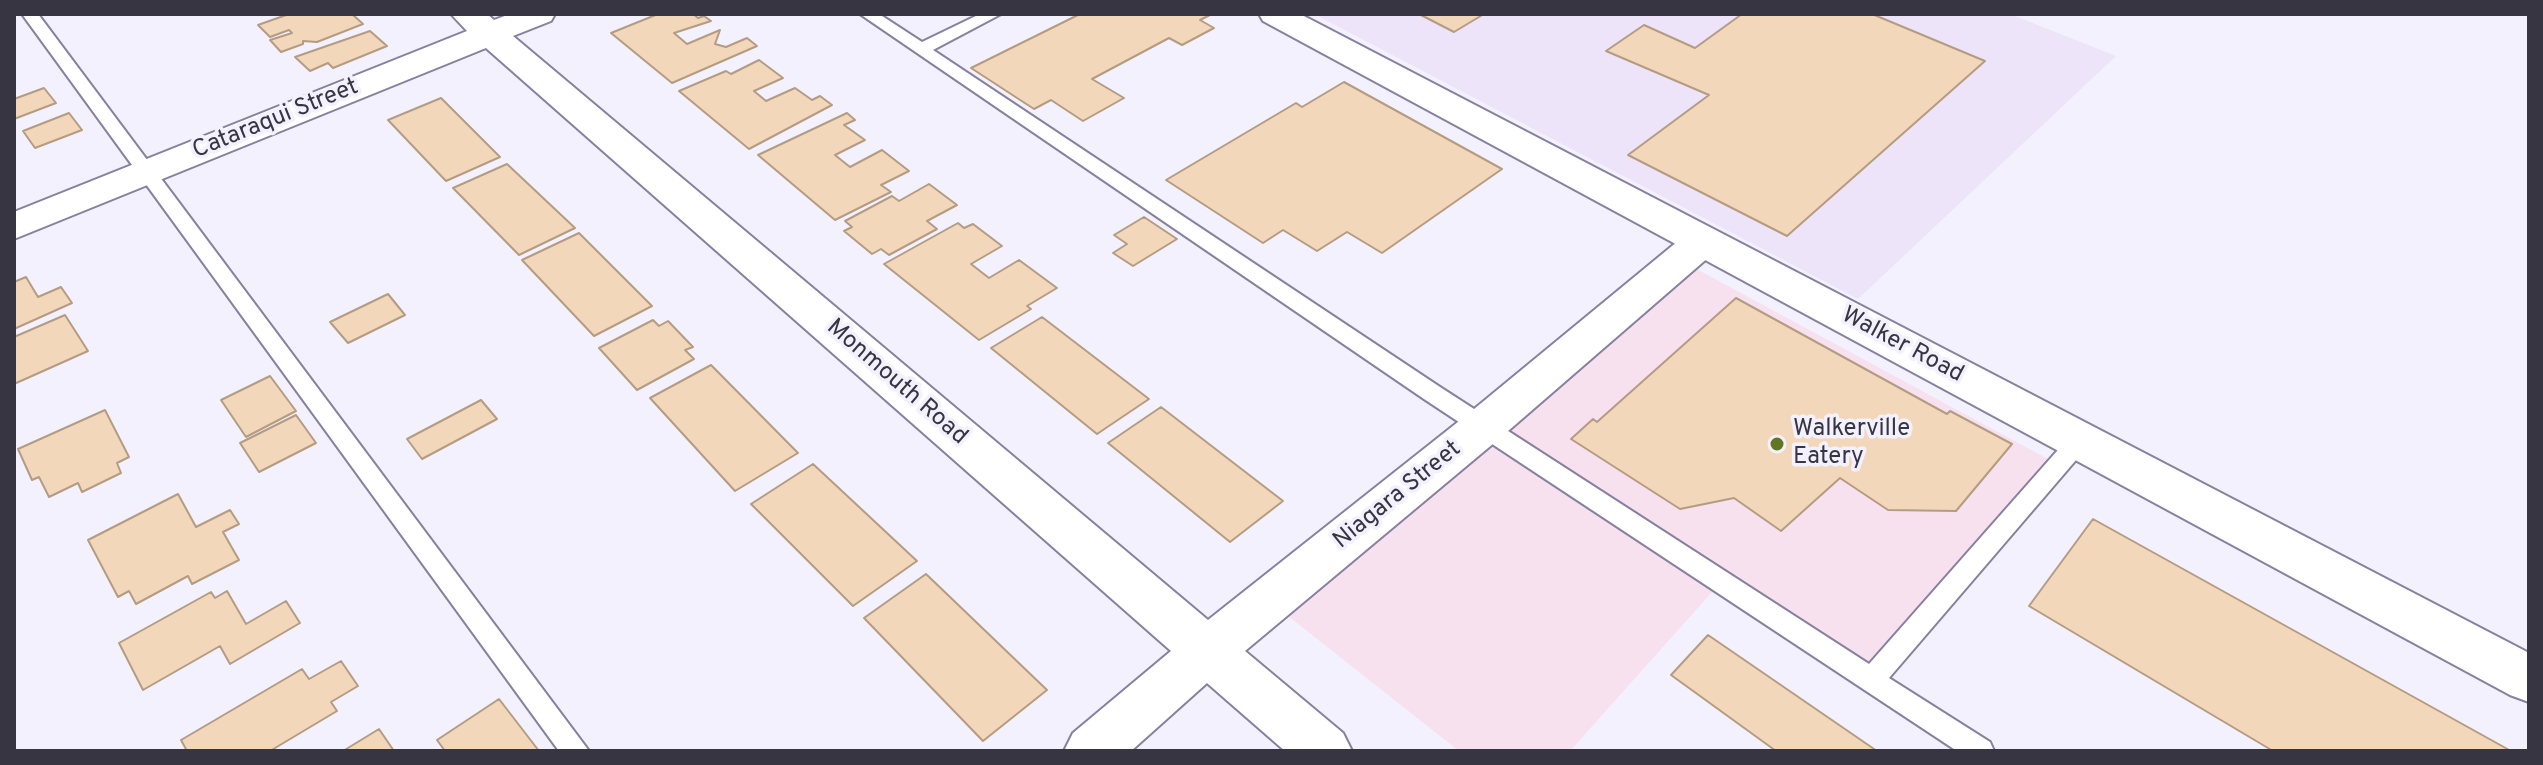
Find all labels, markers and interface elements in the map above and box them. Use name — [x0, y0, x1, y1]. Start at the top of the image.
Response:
street label: Cataraqui Street — [189, 74, 363, 166]
street label: Walker Road — [1836, 302, 1968, 390]
street label: Monmouth Road — [820, 314, 972, 452]
place label: Walkerville Eatery — [1793, 416, 1910, 472]
marker: Walkerville Eatery — [1768, 435, 1786, 453]
street label: Niagara Street — [1328, 436, 1468, 556]

